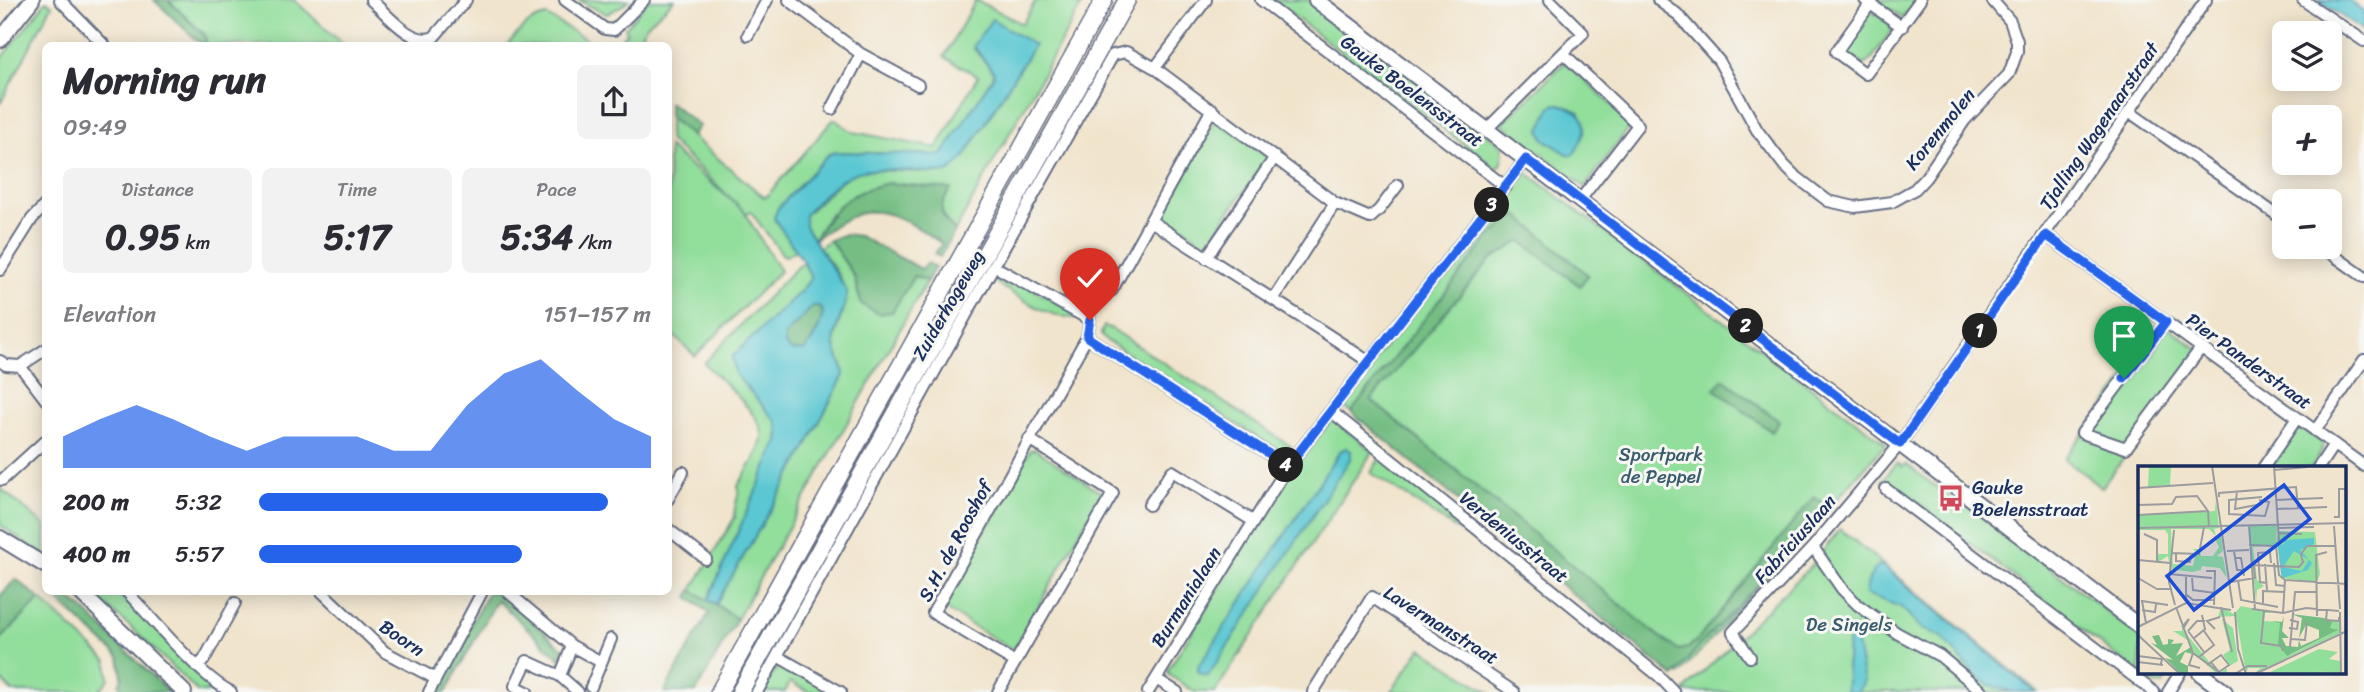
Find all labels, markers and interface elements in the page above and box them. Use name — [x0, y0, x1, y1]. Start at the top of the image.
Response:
map controls — [2272, 21, 2342, 259]
button: layers — [2272, 21, 2342, 91]
street label: Gauke Boelensstraat — [1333, 26, 1491, 156]
street label: Tjalling Wagenaarstraat — [2030, 34, 2169, 217]
text: Morning run — [63, 47, 266, 114]
button: share — [577, 65, 651, 139]
street label: Korenmolen — [1896, 80, 1984, 178]
button: + — [2272, 105, 2342, 175]
text: 09:49 — [63, 107, 127, 148]
text: Distance — [122, 173, 194, 206]
text: Time — [337, 173, 377, 206]
text: Pace — [536, 173, 576, 206]
pin: 3 — [1474, 188, 1510, 222]
text: 3 — [1486, 188, 1497, 221]
button: − — [2272, 189, 2342, 259]
text: 0.95 — [105, 206, 181, 268]
text: 5:17 — [324, 206, 390, 268]
text: 5:34 — [500, 206, 573, 268]
text: km — [181, 226, 210, 259]
text: /km — [573, 226, 612, 259]
street label: Zuiderhogeweg — [903, 243, 993, 367]
pin — [1060, 248, 1120, 320]
icon: check — [1071, 259, 1109, 297]
text: Elevation — [63, 294, 156, 335]
text: 151–157 m — [543, 294, 651, 335]
street label: Pier Panderstraat — [2179, 304, 2319, 418]
pin — [2094, 306, 2154, 378]
pin: 2 — [1728, 308, 1764, 344]
text: 2 — [1740, 309, 1751, 342]
pin: 1 — [1962, 314, 1997, 348]
text: 1 — [1975, 314, 1984, 347]
icon: arrive — [2105, 317, 2143, 355]
park label: Sportpark de Peppel — [1619, 438, 1703, 493]
pin: 4 — [1268, 448, 1304, 482]
text: 4 — [1280, 448, 1291, 481]
inset map — [2138, 466, 2346, 674]
place label: Gauke Boelensstraat — [1972, 471, 2088, 526]
street label: S.H. de Rooshof — [909, 472, 1002, 608]
text: 200 m — [63, 482, 129, 523]
text: 5:32 — [175, 482, 222, 523]
street label: Verdeniusstraat — [1452, 482, 1576, 592]
bus stop icon: Gauke Boelensstraat — [1936, 483, 1966, 513]
street label: Fabriciuslaan — [1745, 486, 1845, 592]
text: 400 m — [63, 534, 130, 575]
text: 5:57 — [175, 534, 223, 575]
street label: Burmanialaan — [1142, 540, 1230, 654]
street label: Lavermanstraat — [1377, 576, 1505, 674]
park label: De Singels — [1806, 608, 1892, 641]
street label: Boorn — [372, 611, 432, 665]

